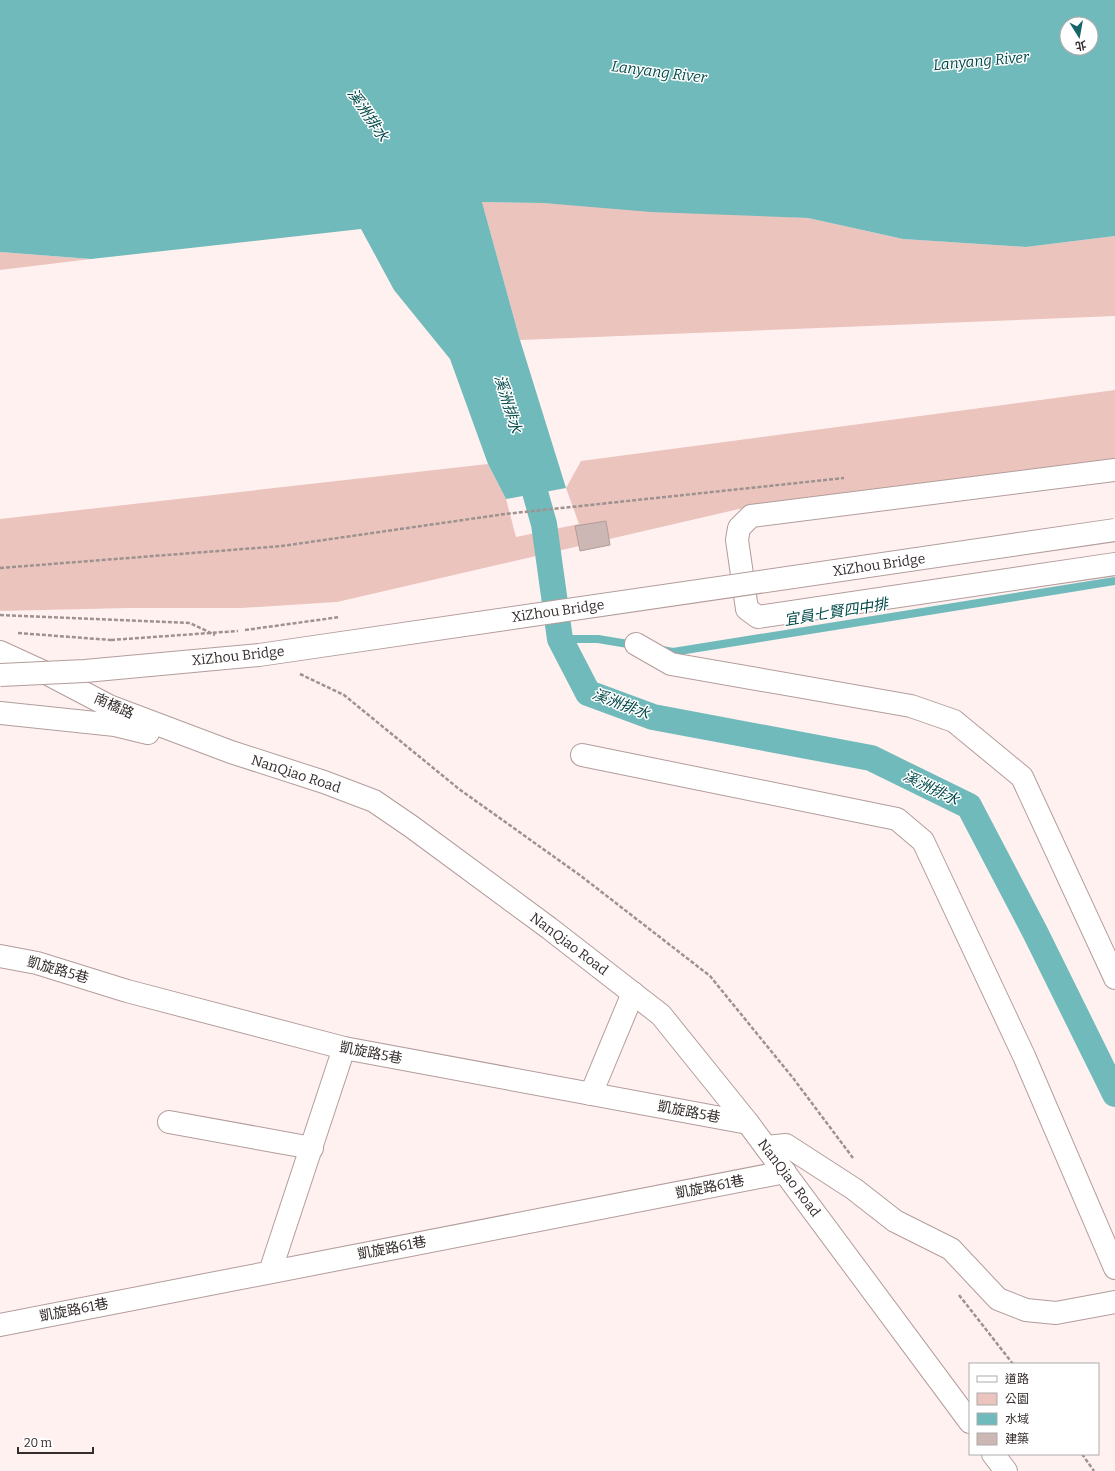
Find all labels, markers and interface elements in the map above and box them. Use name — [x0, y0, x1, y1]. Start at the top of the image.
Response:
north arrow — [1059, 16, 1099, 56]
text: 北 — [1074, 38, 1087, 53]
water label: Lanyang River — [932, 48, 1031, 74]
water label: Lanyang River — [610, 57, 709, 87]
water label: 溪洲排水 — [344, 85, 393, 146]
water label: 溪洲排水 — [491, 373, 526, 436]
street label: XiZhou Bridge — [832, 550, 926, 580]
water label: 宜員七賢四中排 — [783, 595, 891, 629]
street label: XiZhou Bridge — [511, 596, 605, 626]
street label: XiZhou Bridge — [191, 643, 285, 669]
water label: 溪洲排水 — [590, 685, 653, 724]
street label: 南橋路 — [91, 690, 137, 722]
street label: NanQiao Road — [249, 752, 343, 796]
water label: 溪洲排水 — [900, 767, 963, 810]
street label: NanQiao Road — [527, 909, 611, 979]
street label: 凱旋路5巷 — [25, 953, 91, 987]
street label: 凱旋路5巷 — [338, 1039, 404, 1067]
street label: 凱旋路5巷 — [656, 1098, 722, 1126]
street label: NanQiao Road — [754, 1136, 824, 1220]
street label: 凱旋路61巷 — [674, 1172, 746, 1202]
street label: 凱旋路61巷 — [356, 1233, 428, 1263]
street label: 凱旋路61巷 — [38, 1295, 110, 1325]
legend — [969, 1363, 1099, 1455]
text: 道路 — [1005, 1372, 1029, 1386]
text: 公園 — [1005, 1392, 1029, 1406]
text: 水域 — [1005, 1412, 1029, 1426]
scale bar — [18, 1429, 93, 1455]
text: 建築 — [1005, 1432, 1029, 1446]
text: 20 m — [24, 1436, 53, 1450]

